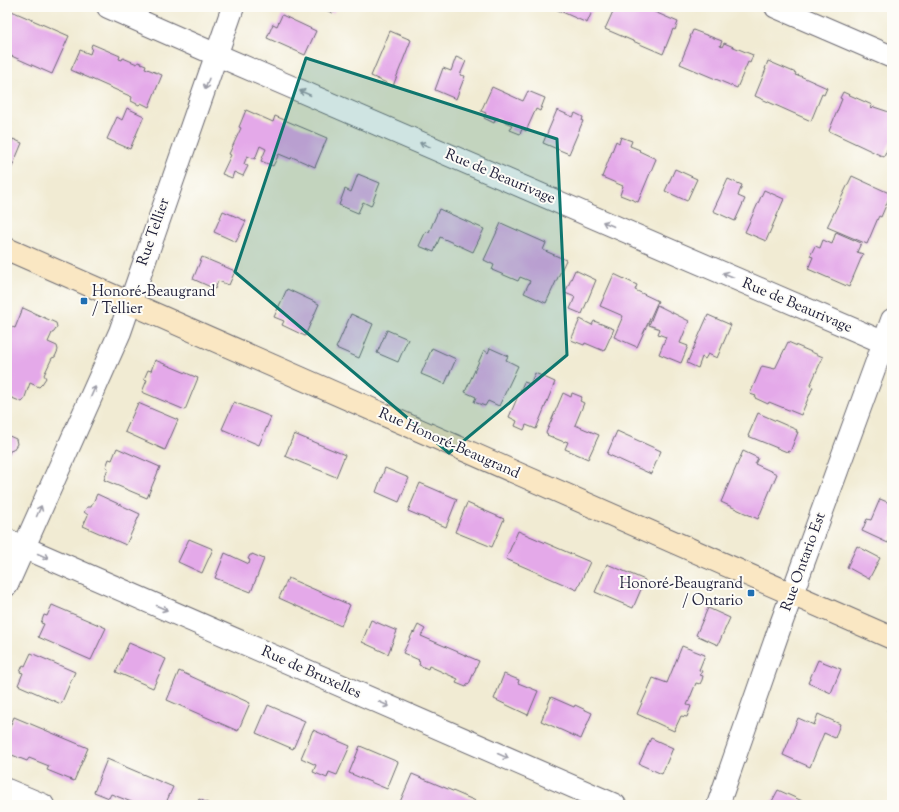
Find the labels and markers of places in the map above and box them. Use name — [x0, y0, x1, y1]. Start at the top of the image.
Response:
place label: Honoré-Beaugrand / Tellier — [92, 282, 216, 320]
marker: Honoré-Beaugrand / Tellier — [79, 296, 89, 306]
place label: Honoré-Beaugrand / Ontario — [619, 574, 744, 612]
marker: Honoré-Beaugrand / Ontario — [746, 588, 756, 598]

